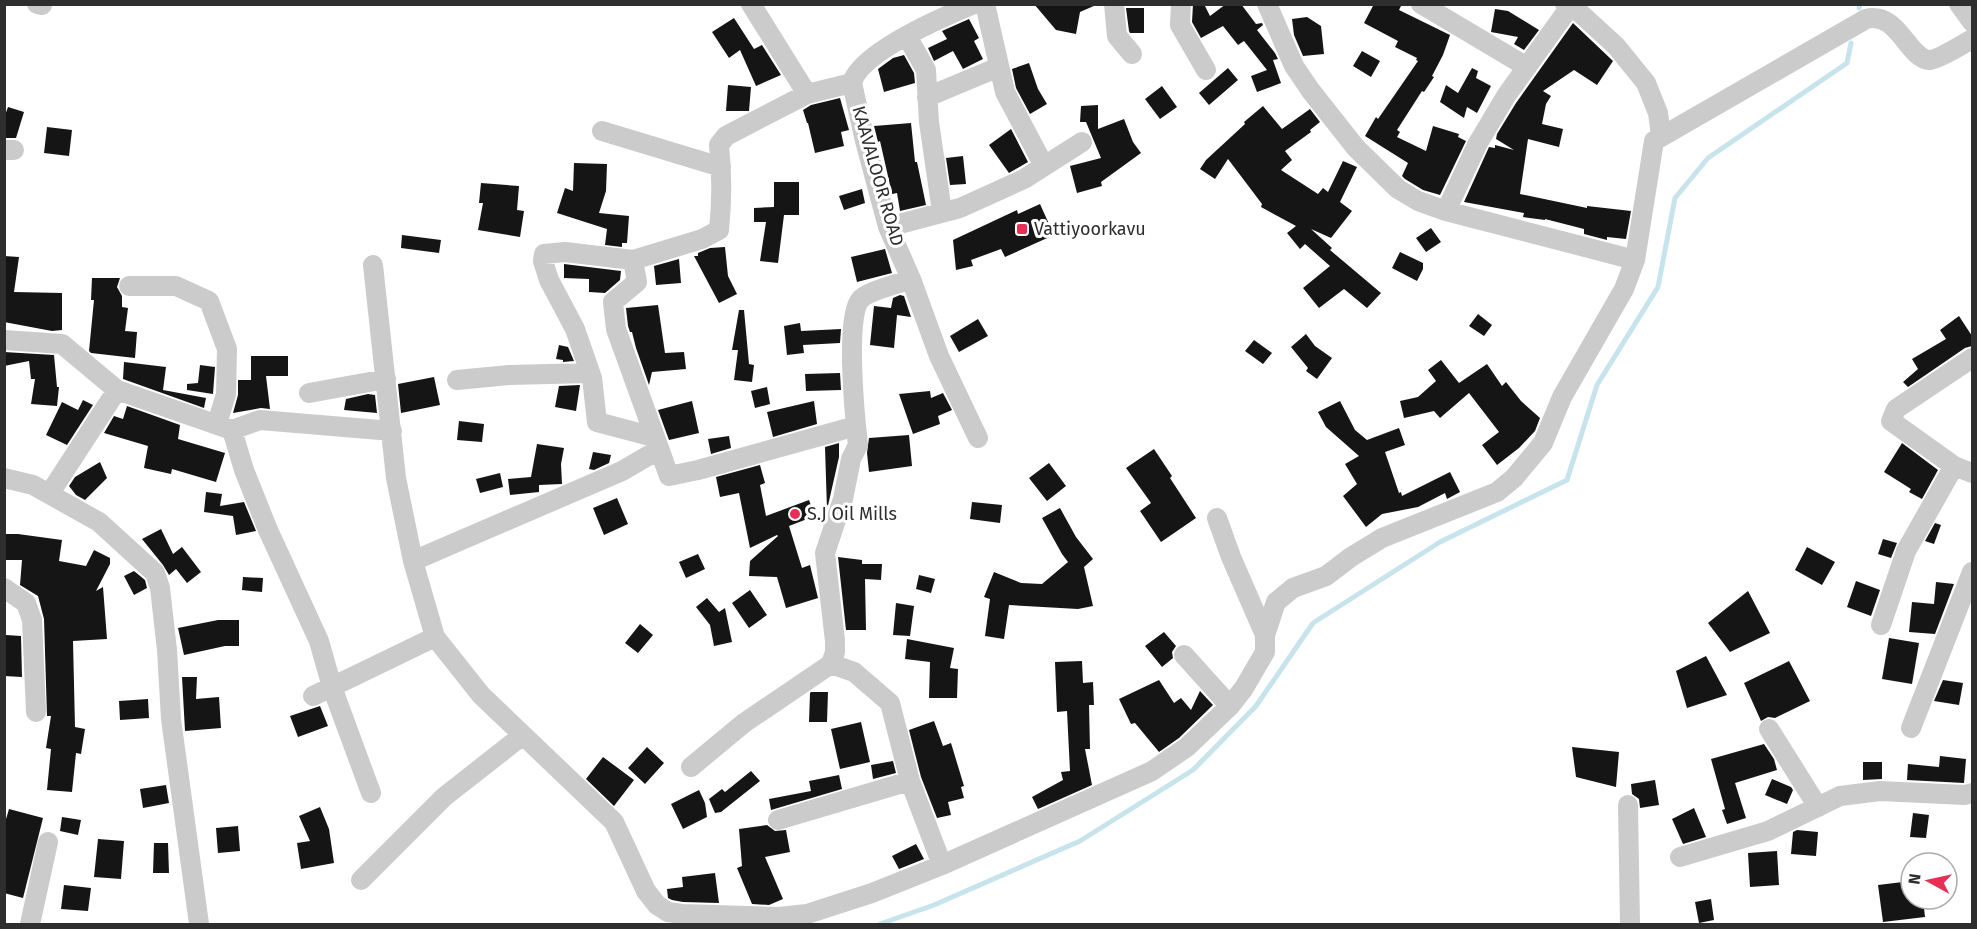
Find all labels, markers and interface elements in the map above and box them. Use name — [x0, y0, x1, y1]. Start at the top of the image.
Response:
street label: KAAVALOOR ROAD — [847, 103, 909, 249]
place label: Vattiyoorkavu — [1034, 218, 1146, 240]
marker: Vattiyoorkavu — [1015, 222, 1029, 236]
place label: S.J Oil Mills — [807, 503, 897, 525]
marker: S.J Oil Mills — [788, 507, 802, 521]
north arrow — [1899, 851, 1959, 911]
text: N — [1904, 872, 1925, 886]

